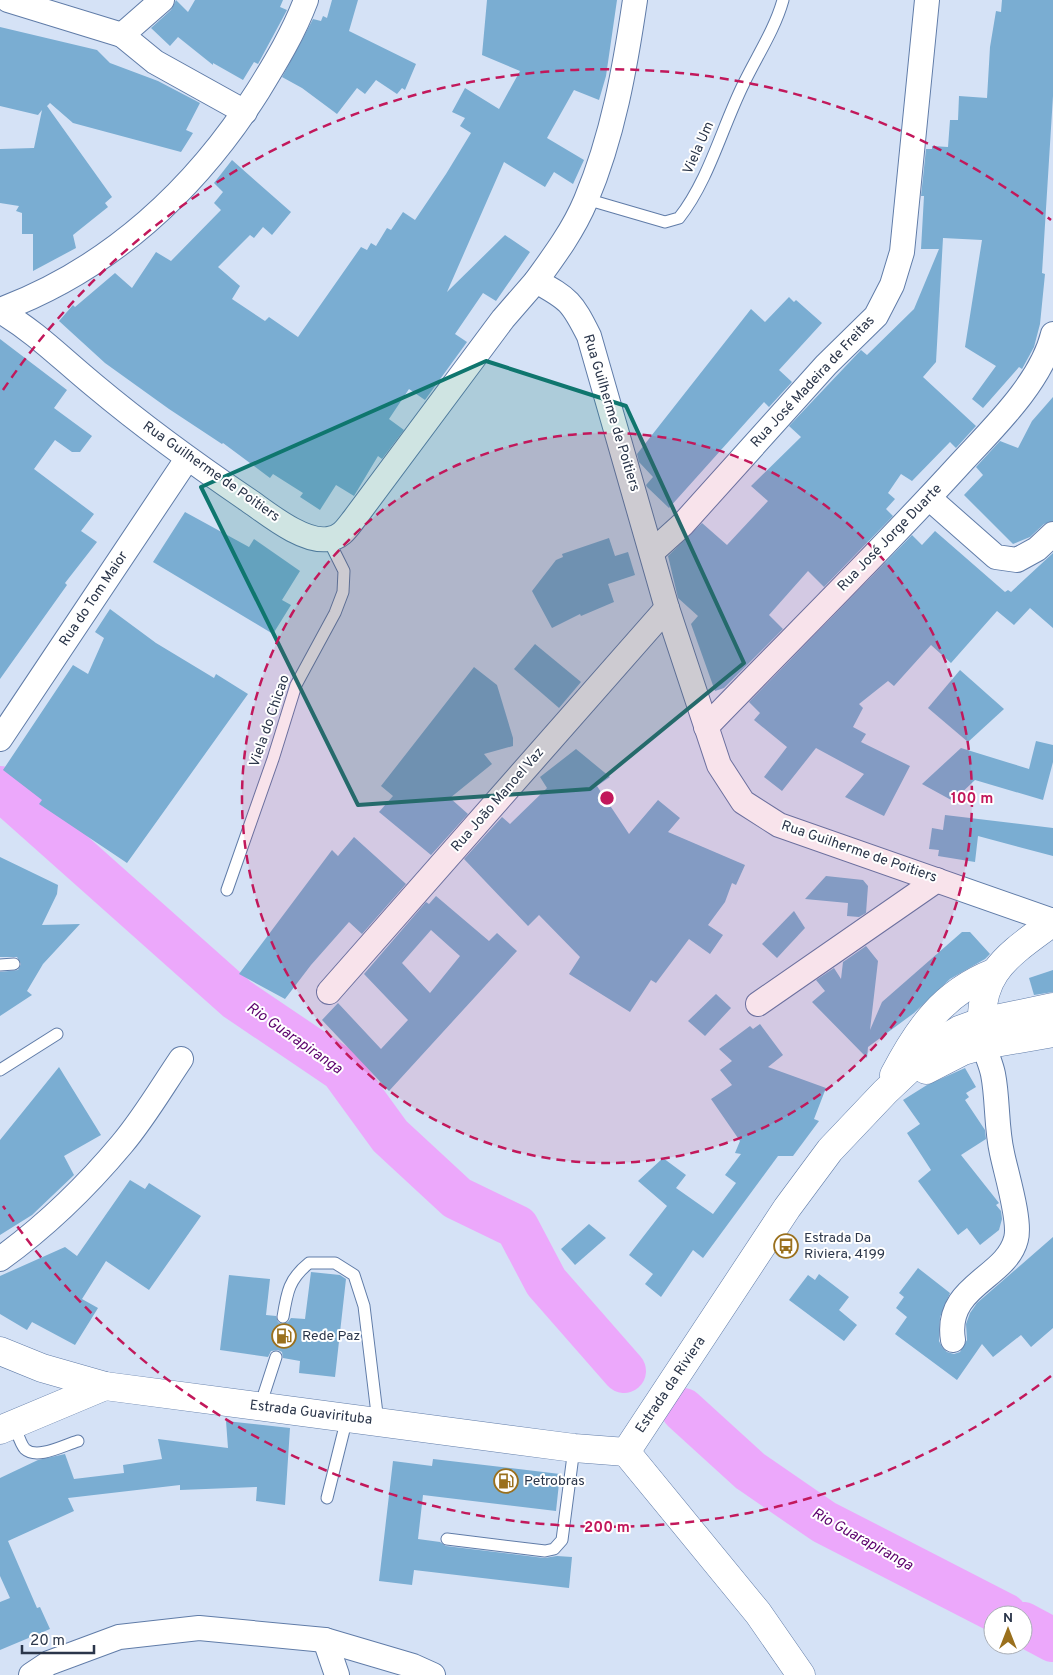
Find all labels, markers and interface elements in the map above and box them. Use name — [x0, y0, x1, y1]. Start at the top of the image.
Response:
street label: Viela Um — [680, 119, 718, 177]
street label: Rua José Madeira de Freitas — [747, 312, 879, 452]
street label: Rua Guilherme de Poitiers — [579, 332, 643, 494]
street label: Rua Guilherme de Poitiers — [139, 418, 283, 526]
street label: Rua José Jorge Duarte — [834, 481, 946, 595]
street label: Rua do Tom Maior — [56, 548, 132, 650]
street label: Viela do Chicao — [246, 673, 294, 769]
street label: Rua João Manoel Vaz — [448, 744, 548, 856]
centre of rings — [598, 789, 616, 807]
text: 100 m — [951, 790, 993, 809]
street label: Rua Guilherme de Poitiers — [779, 817, 939, 887]
water label: Rio Guarapiranga — [242, 999, 346, 1079]
place label: Estrada Da Riviera, 4199 — [804, 1230, 885, 1263]
bus stop icon: Estrada Da Riviera, 4199 — [773, 1233, 799, 1259]
fuel station icon: Rede Paz — [271, 1323, 297, 1349]
place label: Rede Paz — [302, 1328, 360, 1345]
street label: Estrada da Riviera — [632, 1333, 710, 1437]
street label: Estrada Guavirituba — [249, 1397, 373, 1429]
fuel station icon: Petrobras — [493, 1468, 519, 1494]
place label: Petrobras — [524, 1473, 585, 1490]
water label: Rio Guarapiranga — [808, 1504, 916, 1576]
text: 200 m — [584, 1519, 630, 1538]
north arrow — [983, 1605, 1033, 1655]
text: N — [1003, 1610, 1013, 1627]
scale bar — [22, 1622, 95, 1654]
text: 20 m — [30, 1632, 65, 1651]

